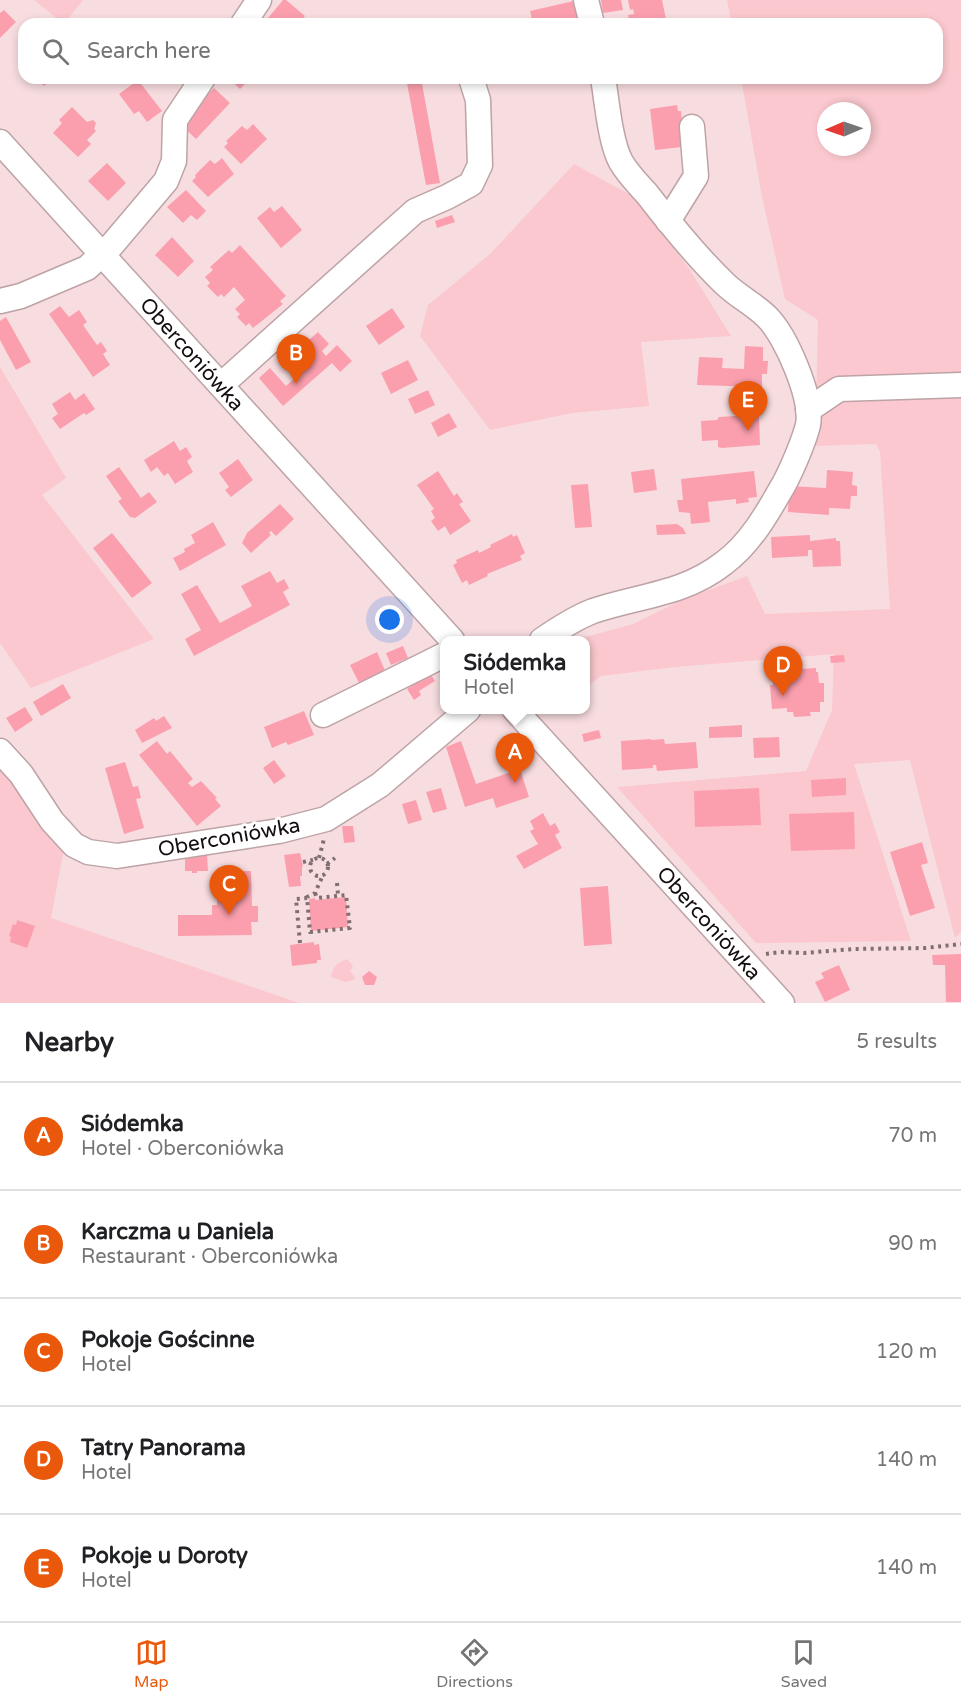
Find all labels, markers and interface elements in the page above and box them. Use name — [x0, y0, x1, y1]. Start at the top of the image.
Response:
search box — [18, 18, 943, 84]
icon: search — [39, 35, 72, 68]
text: Search here — [87, 38, 211, 64]
north arrow — [817, 102, 871, 156]
street label: Oberconiówka — [134, 292, 249, 416]
pin: B — [276, 334, 316, 384]
pin: E — [728, 382, 768, 431]
your location — [375, 605, 404, 634]
popup — [440, 636, 590, 714]
pin: D — [764, 646, 802, 696]
text: Siódemka — [464, 650, 566, 676]
text: Hotel — [464, 676, 514, 700]
pin: A — [496, 734, 534, 783]
street label: Oberconiówka — [156, 813, 302, 862]
street label: Oberconiówka — [651, 861, 766, 985]
pin: C — [210, 866, 248, 915]
text: Nearby — [24, 1027, 114, 1058]
text: 5 results — [857, 1030, 937, 1054]
text: Siódemka — [81, 1111, 184, 1137]
text: A — [36, 1124, 51, 1148]
text: 70 m — [888, 1124, 937, 1148]
text: Hotel · Oberconiówka — [81, 1137, 284, 1161]
text: Karczma u Daniela — [81, 1219, 274, 1245]
text: B — [37, 1232, 50, 1256]
text: 90 m — [888, 1232, 937, 1256]
text: Restaurant · Oberconiówka — [81, 1245, 338, 1269]
text: Pokoje Gościnne — [81, 1327, 255, 1353]
text: C — [37, 1340, 50, 1364]
text: 120 m — [876, 1340, 937, 1364]
text: Hotel — [81, 1353, 132, 1377]
text: Tatry Panorama — [81, 1435, 246, 1461]
text: D — [36, 1448, 51, 1472]
text: 140 m — [876, 1448, 937, 1472]
text: Hotel — [81, 1461, 132, 1485]
text: Pokoje u Doroty — [81, 1543, 248, 1569]
text: E — [37, 1556, 50, 1580]
text: 140 m — [876, 1556, 937, 1580]
text: Hotel — [81, 1569, 132, 1593]
tab: Map — [134, 1636, 168, 1692]
tab: Directions — [436, 1636, 513, 1692]
tab: Saved — [781, 1636, 827, 1692]

